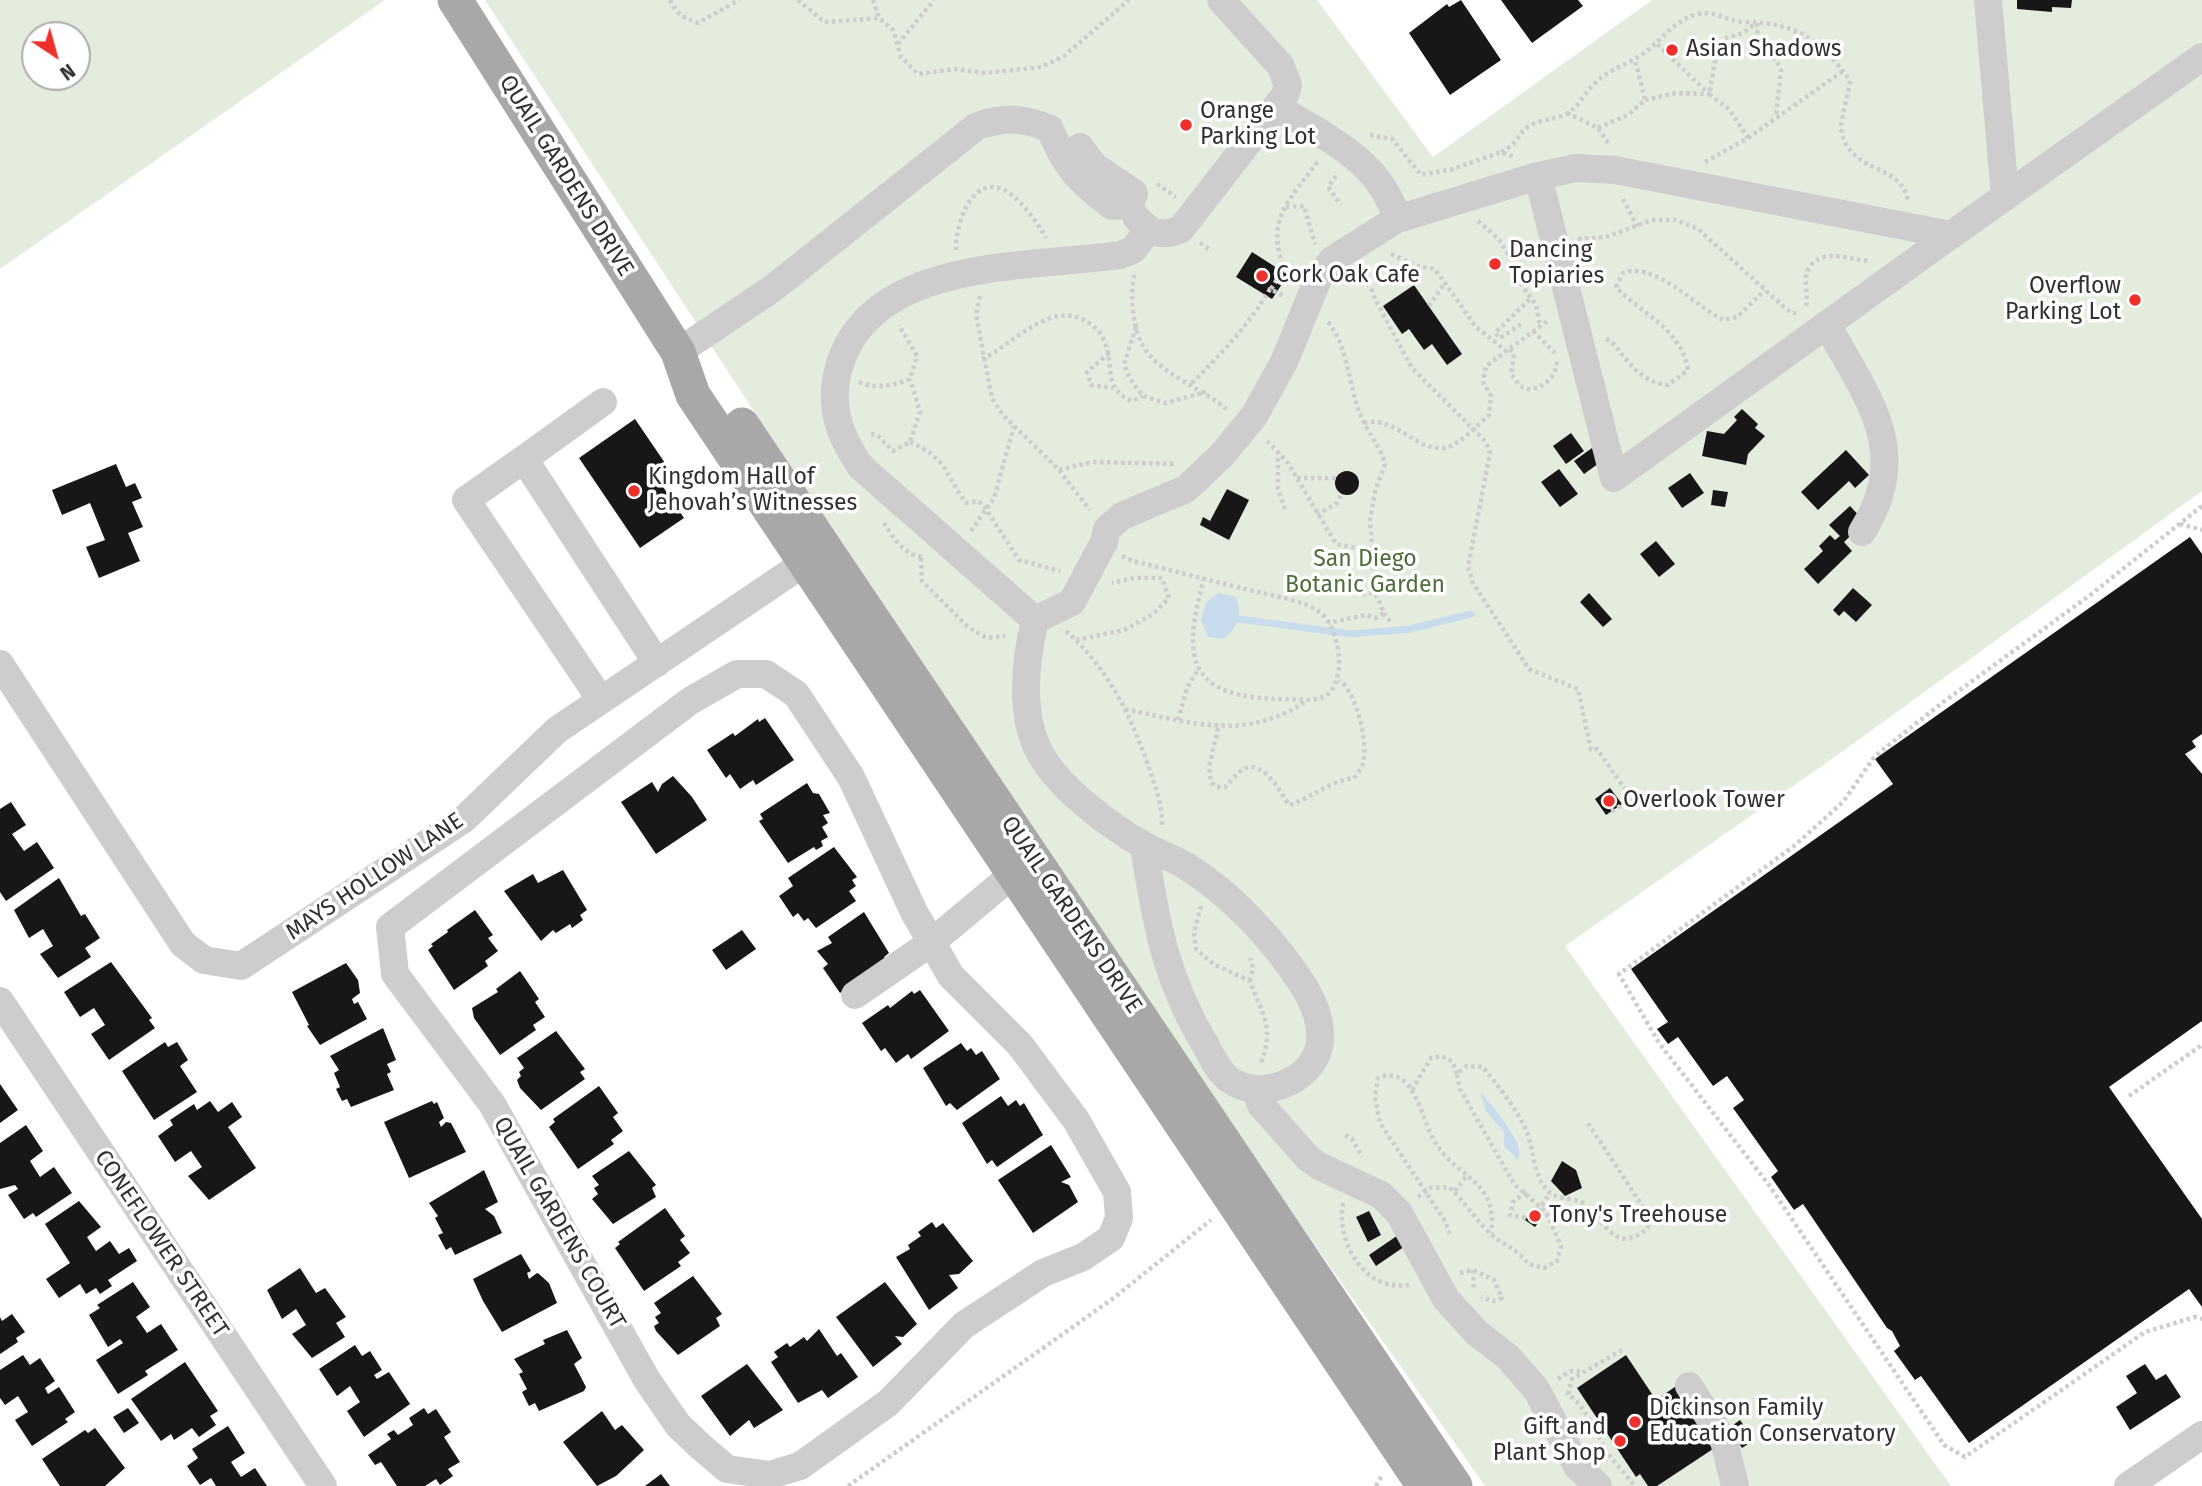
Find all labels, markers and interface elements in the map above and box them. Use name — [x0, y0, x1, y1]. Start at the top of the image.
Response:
north arrow — [21, 21, 91, 91]
place label: Asian Shadows — [1686, 36, 1841, 64]
marker: Asian Shadows — [1664, 42, 1680, 58]
text: N — [56, 59, 79, 85]
street label: QUAIL GARDENS DRIVE — [493, 70, 639, 282]
place label: Orange Parking Lot — [1200, 98, 1316, 152]
marker: Orange Parking Lot — [1178, 117, 1194, 133]
place label: Dancing Topiaries — [1509, 237, 1604, 291]
marker: Dancing Topiaries — [1487, 256, 1503, 272]
place label: Cork Oak Cafe — [1276, 262, 1420, 290]
marker: Cork Oak Cafe — [1254, 268, 1270, 284]
place label: Overflow Parking Lot — [2005, 273, 2121, 327]
marker: Overflow Parking Lot — [2127, 292, 2143, 308]
place label: Kingdom Hall of Jehovah’s Witnesses — [648, 464, 857, 518]
marker: Kingdom Hall of Jehovah’s Witnesses — [626, 483, 642, 499]
park label: San Diego Botanic Garden — [1285, 546, 1445, 600]
place label: Overlook Tower — [1623, 787, 1785, 815]
marker: Overlook Tower — [1601, 793, 1617, 809]
street label: MAYS HOLLOW LANE — [281, 807, 469, 947]
street label: QUAIL GARDENS DRIVE — [995, 811, 1147, 1019]
street label: QUAIL GARDENS COURT — [487, 1112, 631, 1334]
street label: CONEFLOWER STREET — [88, 1145, 234, 1343]
place label: Tony's Treehouse — [1549, 1202, 1727, 1230]
marker: Tony's Treehouse — [1527, 1208, 1543, 1224]
place label: Dickinson Family Education Conservatory — [1649, 1395, 1896, 1449]
place label: Gift and Plant Shop — [1493, 1414, 1606, 1468]
marker: Dickinson Family Education Conservatory — [1627, 1414, 1643, 1430]
marker: Gift and Plant Shop — [1612, 1433, 1628, 1449]

